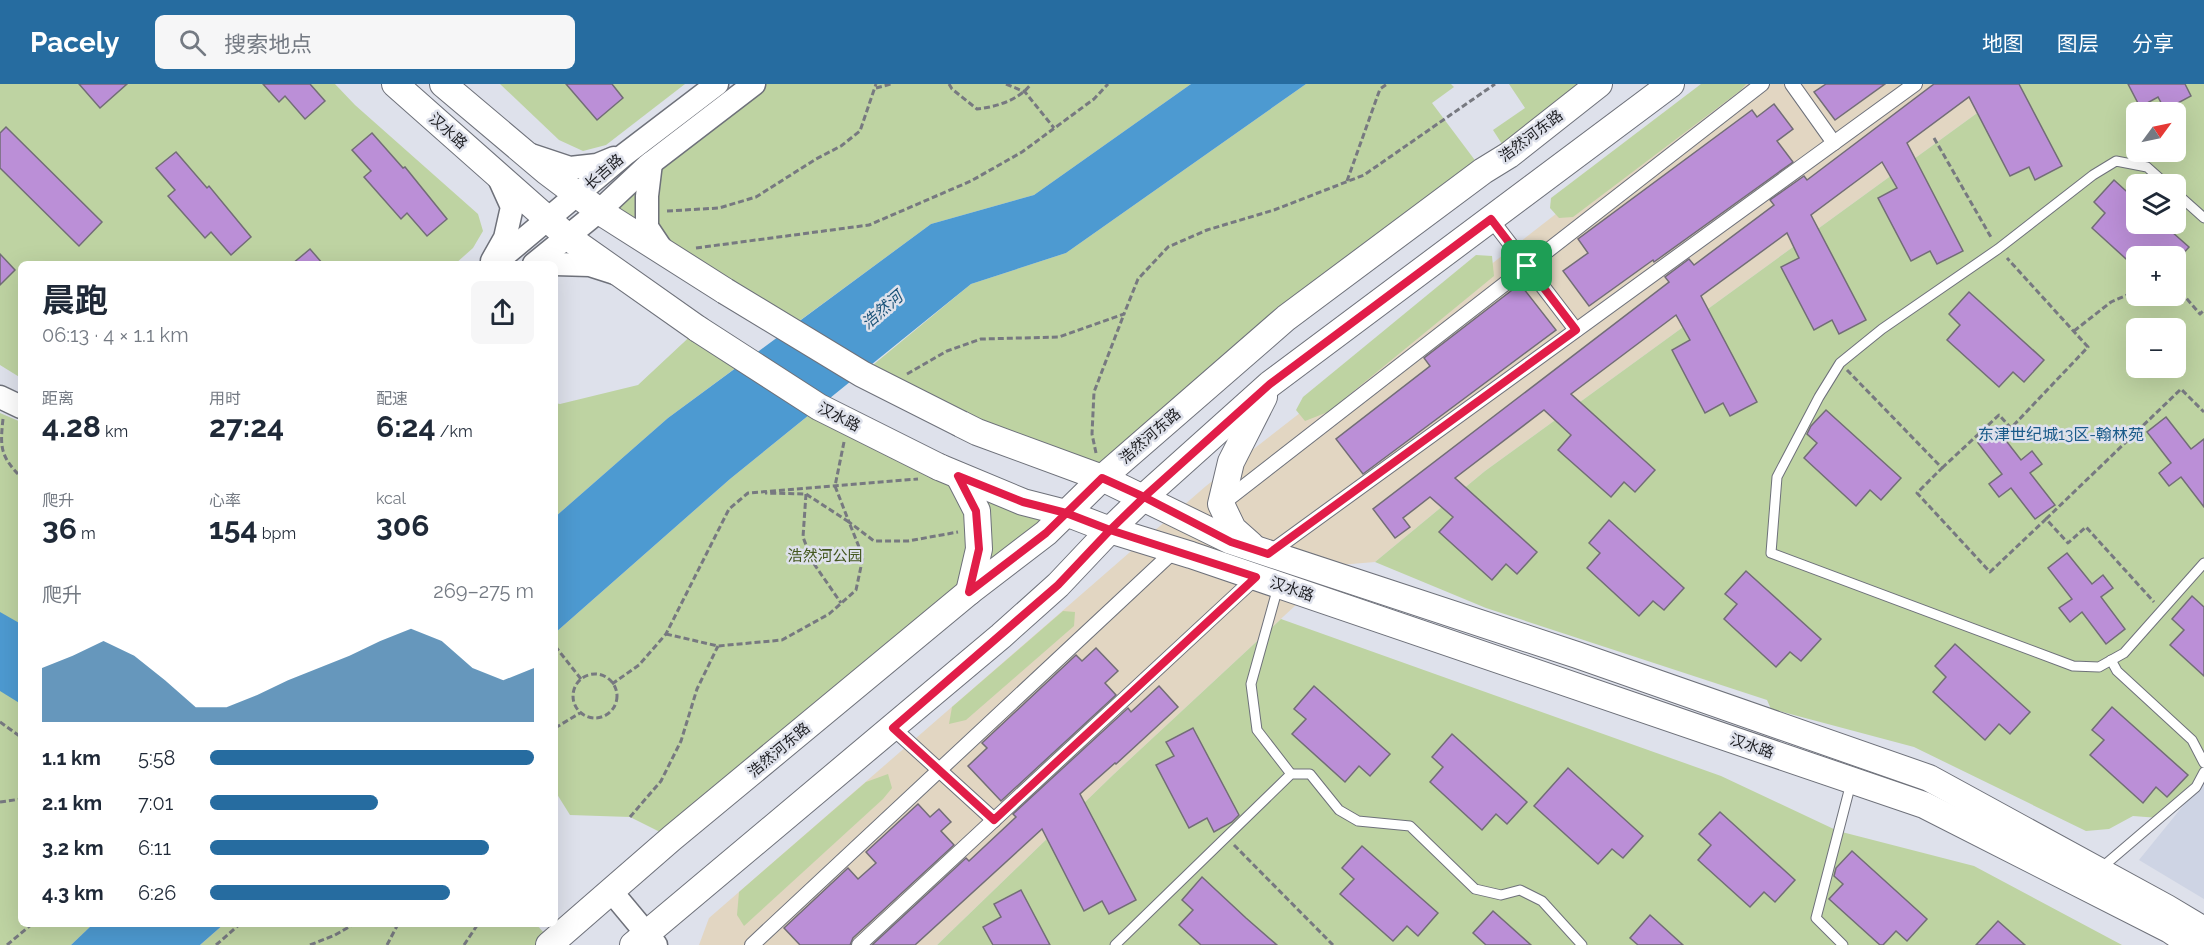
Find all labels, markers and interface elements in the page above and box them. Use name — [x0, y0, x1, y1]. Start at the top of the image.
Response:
search box — [155, 15, 575, 69]
text: Pacely — [30, 26, 119, 59]
icon: search — [176, 26, 209, 59]
text: 搜索地点 — [224, 31, 312, 57]
text: 地图 — [1982, 31, 2024, 56]
text: 图层 — [2057, 31, 2099, 56]
text: 分享 — [2132, 31, 2174, 56]
north arrow — [2126, 102, 2186, 162]
map controls — [2126, 102, 2186, 378]
street label: 浩然河东路 — [1496, 106, 1566, 166]
street label: 汉水路 — [425, 109, 471, 153]
street label: 长吉路 — [581, 150, 627, 194]
button: layers — [2126, 174, 2186, 234]
pin — [1501, 240, 1552, 291]
button: + — [2126, 246, 2186, 306]
icon: arrive — [1510, 249, 1543, 282]
text: 晨跑 — [42, 281, 108, 320]
button: share — [471, 281, 534, 344]
water label: 浩然河 — [858, 285, 909, 333]
button: − — [2126, 318, 2186, 378]
text: 06:13 · 4 × 1.1 km — [42, 323, 189, 347]
text: 距离 — [42, 389, 74, 408]
text: 用时 — [209, 389, 241, 408]
text: 配速 — [376, 389, 408, 408]
street label: 汉水路 — [815, 399, 863, 435]
street label: 浩然河东路 — [1116, 405, 1184, 467]
text: 4.28 — [42, 409, 101, 444]
text: 27:24 — [209, 409, 284, 444]
text: 6:24 — [376, 409, 436, 444]
text: km — [101, 422, 128, 441]
text: /km — [436, 422, 473, 441]
district label: 东津世纪城13区-翰林苑 — [1978, 425, 2144, 444]
text: kcal — [376, 489, 406, 508]
text: 爬升 — [42, 491, 74, 510]
text: 心率 — [209, 491, 241, 510]
text: 306 — [376, 508, 429, 543]
text: 36 — [42, 511, 77, 546]
text: 154 — [209, 511, 258, 546]
text: m — [77, 524, 96, 543]
text: bpm — [258, 524, 296, 543]
park label: 浩然河公园 — [787, 547, 863, 565]
street label: 汉水路 — [1268, 573, 1316, 605]
text: 269–275 m — [433, 579, 534, 603]
text: 爬升 — [42, 583, 82, 607]
street label: 浩然河东路 — [744, 719, 814, 781]
street label: 汉水路 — [1728, 730, 1776, 762]
text: 1.1 km — [42, 746, 101, 770]
text: 5:58 — [138, 746, 175, 770]
text: 2.1 km — [42, 791, 102, 815]
text: 7:01 — [138, 791, 173, 815]
text: 3.2 km — [42, 836, 104, 860]
text: 6:11 — [138, 836, 171, 860]
text: 4.3 km — [42, 881, 104, 905]
text: 6:26 — [138, 881, 176, 905]

